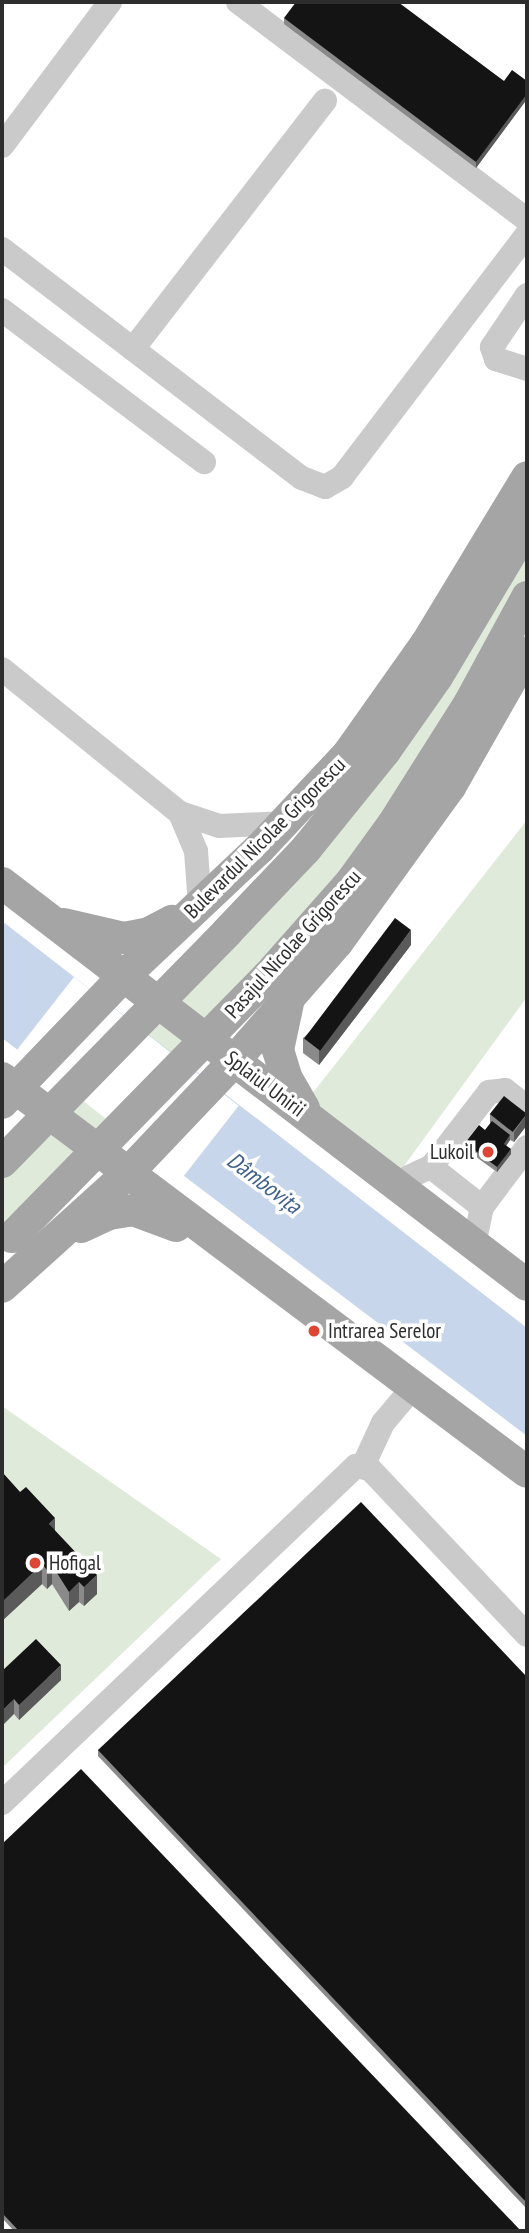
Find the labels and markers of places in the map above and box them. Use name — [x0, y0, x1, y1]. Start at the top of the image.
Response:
place label: Lukoil — [430, 1139, 474, 1165]
marker: Lukoil — [480, 1144, 496, 1160]
place label: Intrarea Serelor — [328, 1318, 441, 1344]
marker: Intrarea Serelor — [306, 1323, 322, 1339]
place label: Hofigal — [49, 1550, 101, 1576]
marker: Hofigal — [27, 1555, 43, 1571]

